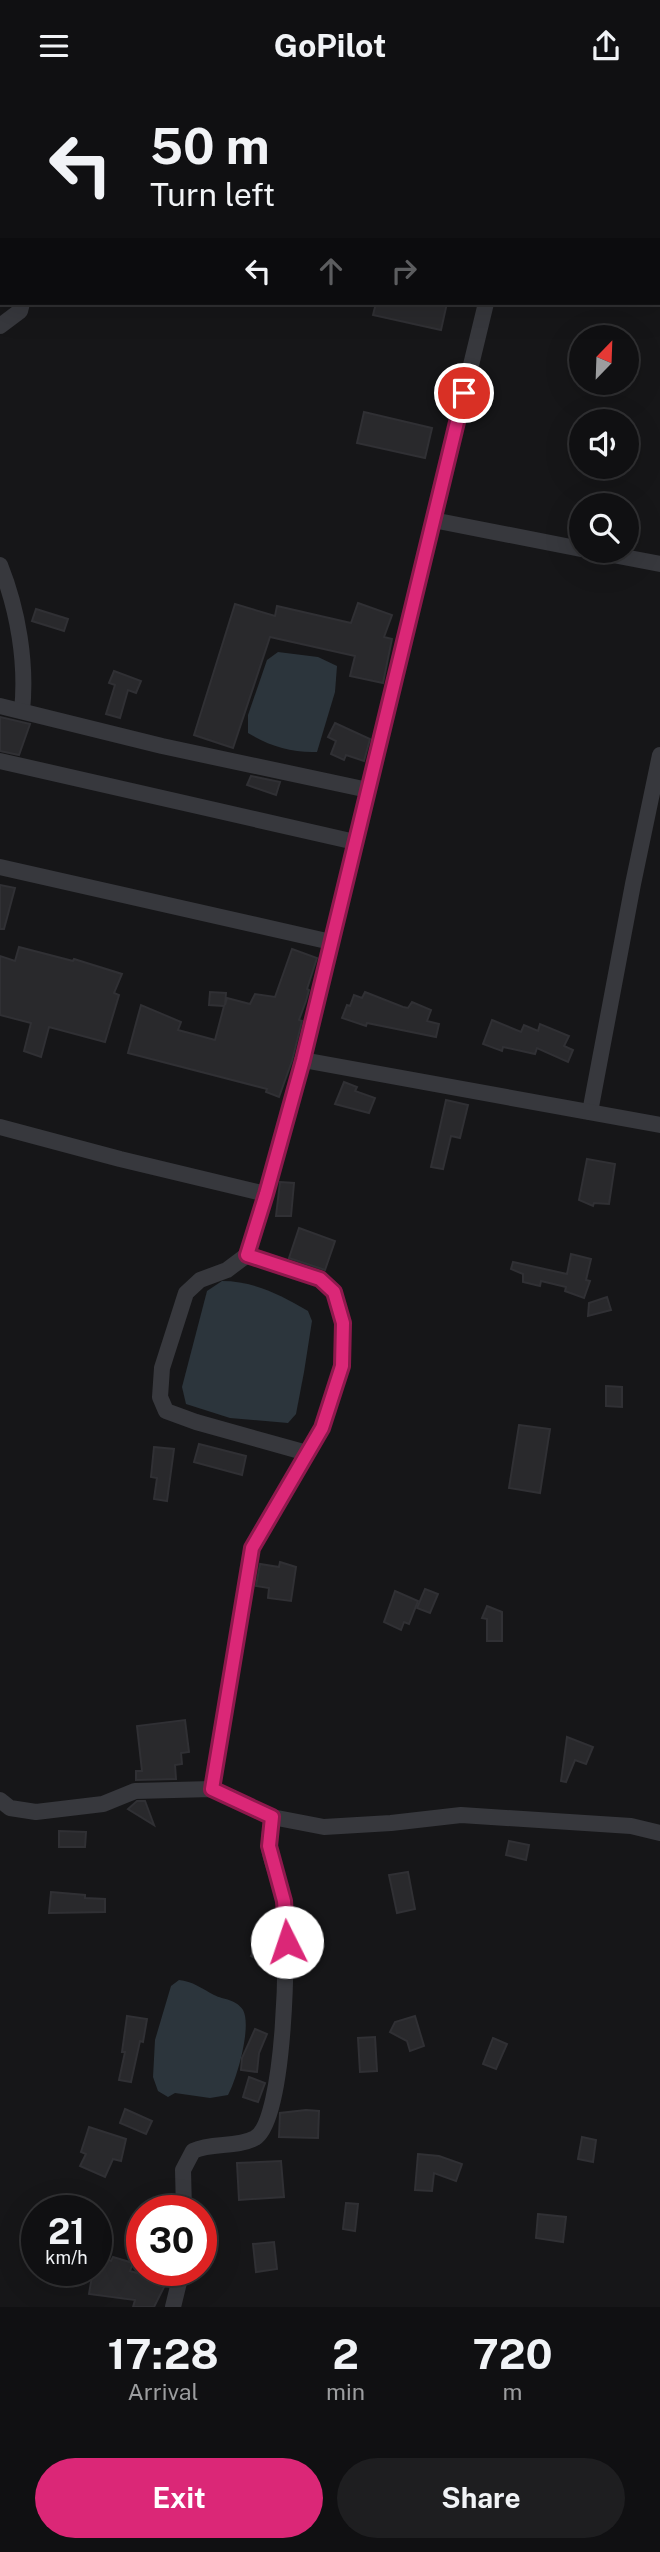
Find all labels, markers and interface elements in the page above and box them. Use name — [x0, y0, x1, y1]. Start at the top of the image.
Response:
icon: menu — [35, 27, 73, 65]
text: GoPilot — [274, 27, 386, 64]
icon: share — [587, 27, 625, 65]
text: 50 m — [150, 117, 270, 175]
icon: left — [35, 119, 126, 210]
text: Turn left — [150, 176, 275, 213]
icon: left — [239, 252, 277, 290]
icon: ahead — [312, 252, 350, 290]
icon: right — [385, 252, 423, 290]
north arrow — [569, 325, 639, 395]
map controls — [569, 325, 639, 563]
pin — [434, 363, 494, 423]
icon: arrive — [445, 374, 483, 412]
button: sound — [569, 409, 639, 479]
button: search — [569, 493, 639, 563]
position arrow — [250, 1905, 324, 1979]
speed limit sign: 30 — [126, 2195, 217, 2286]
text: 21 — [48, 2211, 85, 2252]
text: km/h — [45, 2247, 88, 2268]
text: 17:28 — [107, 2329, 219, 2378]
text: 2 — [332, 2329, 359, 2378]
text: 720 — [472, 2329, 553, 2378]
text: Arrival — [128, 2378, 199, 2405]
text: min — [326, 2378, 365, 2405]
text: m — [503, 2378, 522, 2405]
button: Exit — [35, 2458, 323, 2538]
button: Share — [337, 2458, 625, 2538]

